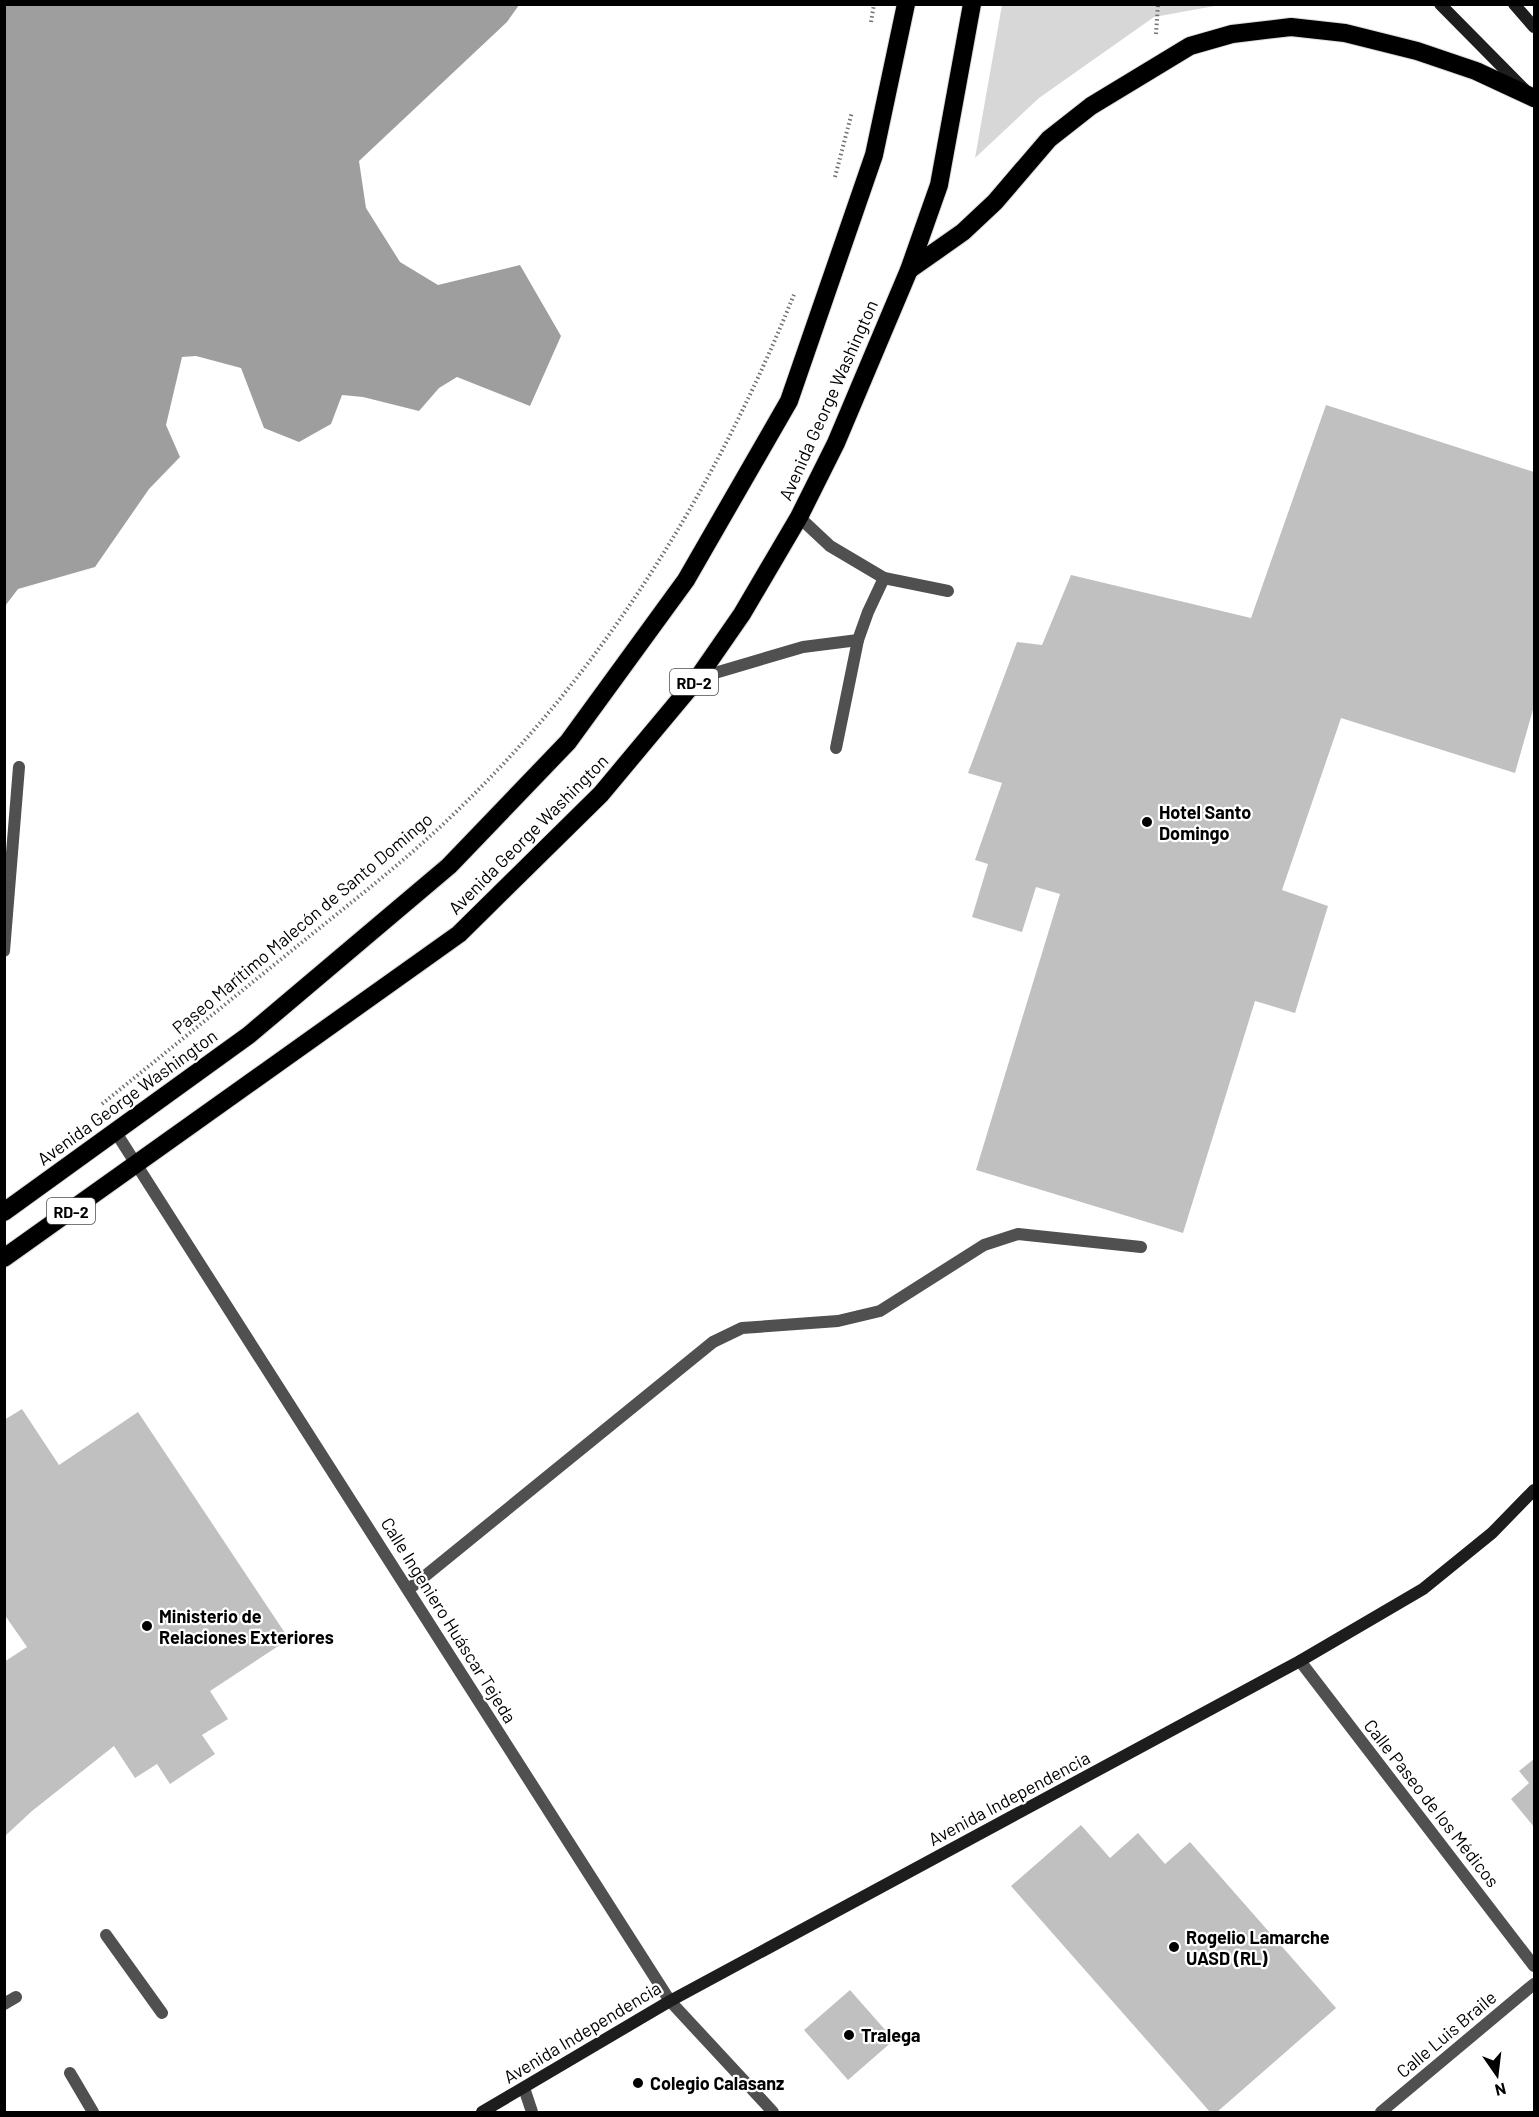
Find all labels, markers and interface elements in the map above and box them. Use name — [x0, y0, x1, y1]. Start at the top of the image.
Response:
street label: Avenida George Washington — [774, 296, 882, 504]
road number: RD-2 — [670, 669, 718, 695]
street label: Avenida George Washington — [444, 750, 612, 918]
place label: Hotel Santo Domingo — [1159, 801, 1251, 844]
street label: Paseo Marítimo Malecón de Santo Domingo — [167, 808, 437, 1038]
marker: Hotel Santo Domingo — [1140, 815, 1154, 829]
street label: Avenida George Washington — [33, 1024, 221, 1170]
road number: RD-2 — [47, 1198, 95, 1224]
street label: Calle Ingeniero Huáscar Tejeda — [377, 1513, 521, 1727]
place label: Ministerio de Relaciones Exteriores — [159, 1605, 334, 1648]
marker: Ministerio de Relaciones Exteriores — [140, 1619, 154, 1633]
street label: Calle Paseo de los Médicos — [1360, 1715, 1504, 1891]
street label: Avenida Independencia — [924, 1746, 1094, 1850]
place label: Rogelio Lamarche UASD (RL) — [1186, 1926, 1330, 1969]
marker: Rogelio Lamarche UASD (RL) — [1167, 1940, 1181, 1954]
street label: Avenida Independencia — [499, 1976, 665, 2088]
street label: Calle Luis Braile — [1392, 1986, 1500, 2082]
place label: Tralega — [861, 2024, 921, 2046]
marker: Tralega — [842, 2028, 856, 2042]
north arrow — [1467, 2045, 1527, 2105]
place label: Colegio Calasanz — [650, 2072, 784, 2094]
marker: Colegio Calasanz — [631, 2076, 645, 2090]
text: N — [1493, 2080, 1508, 2101]

